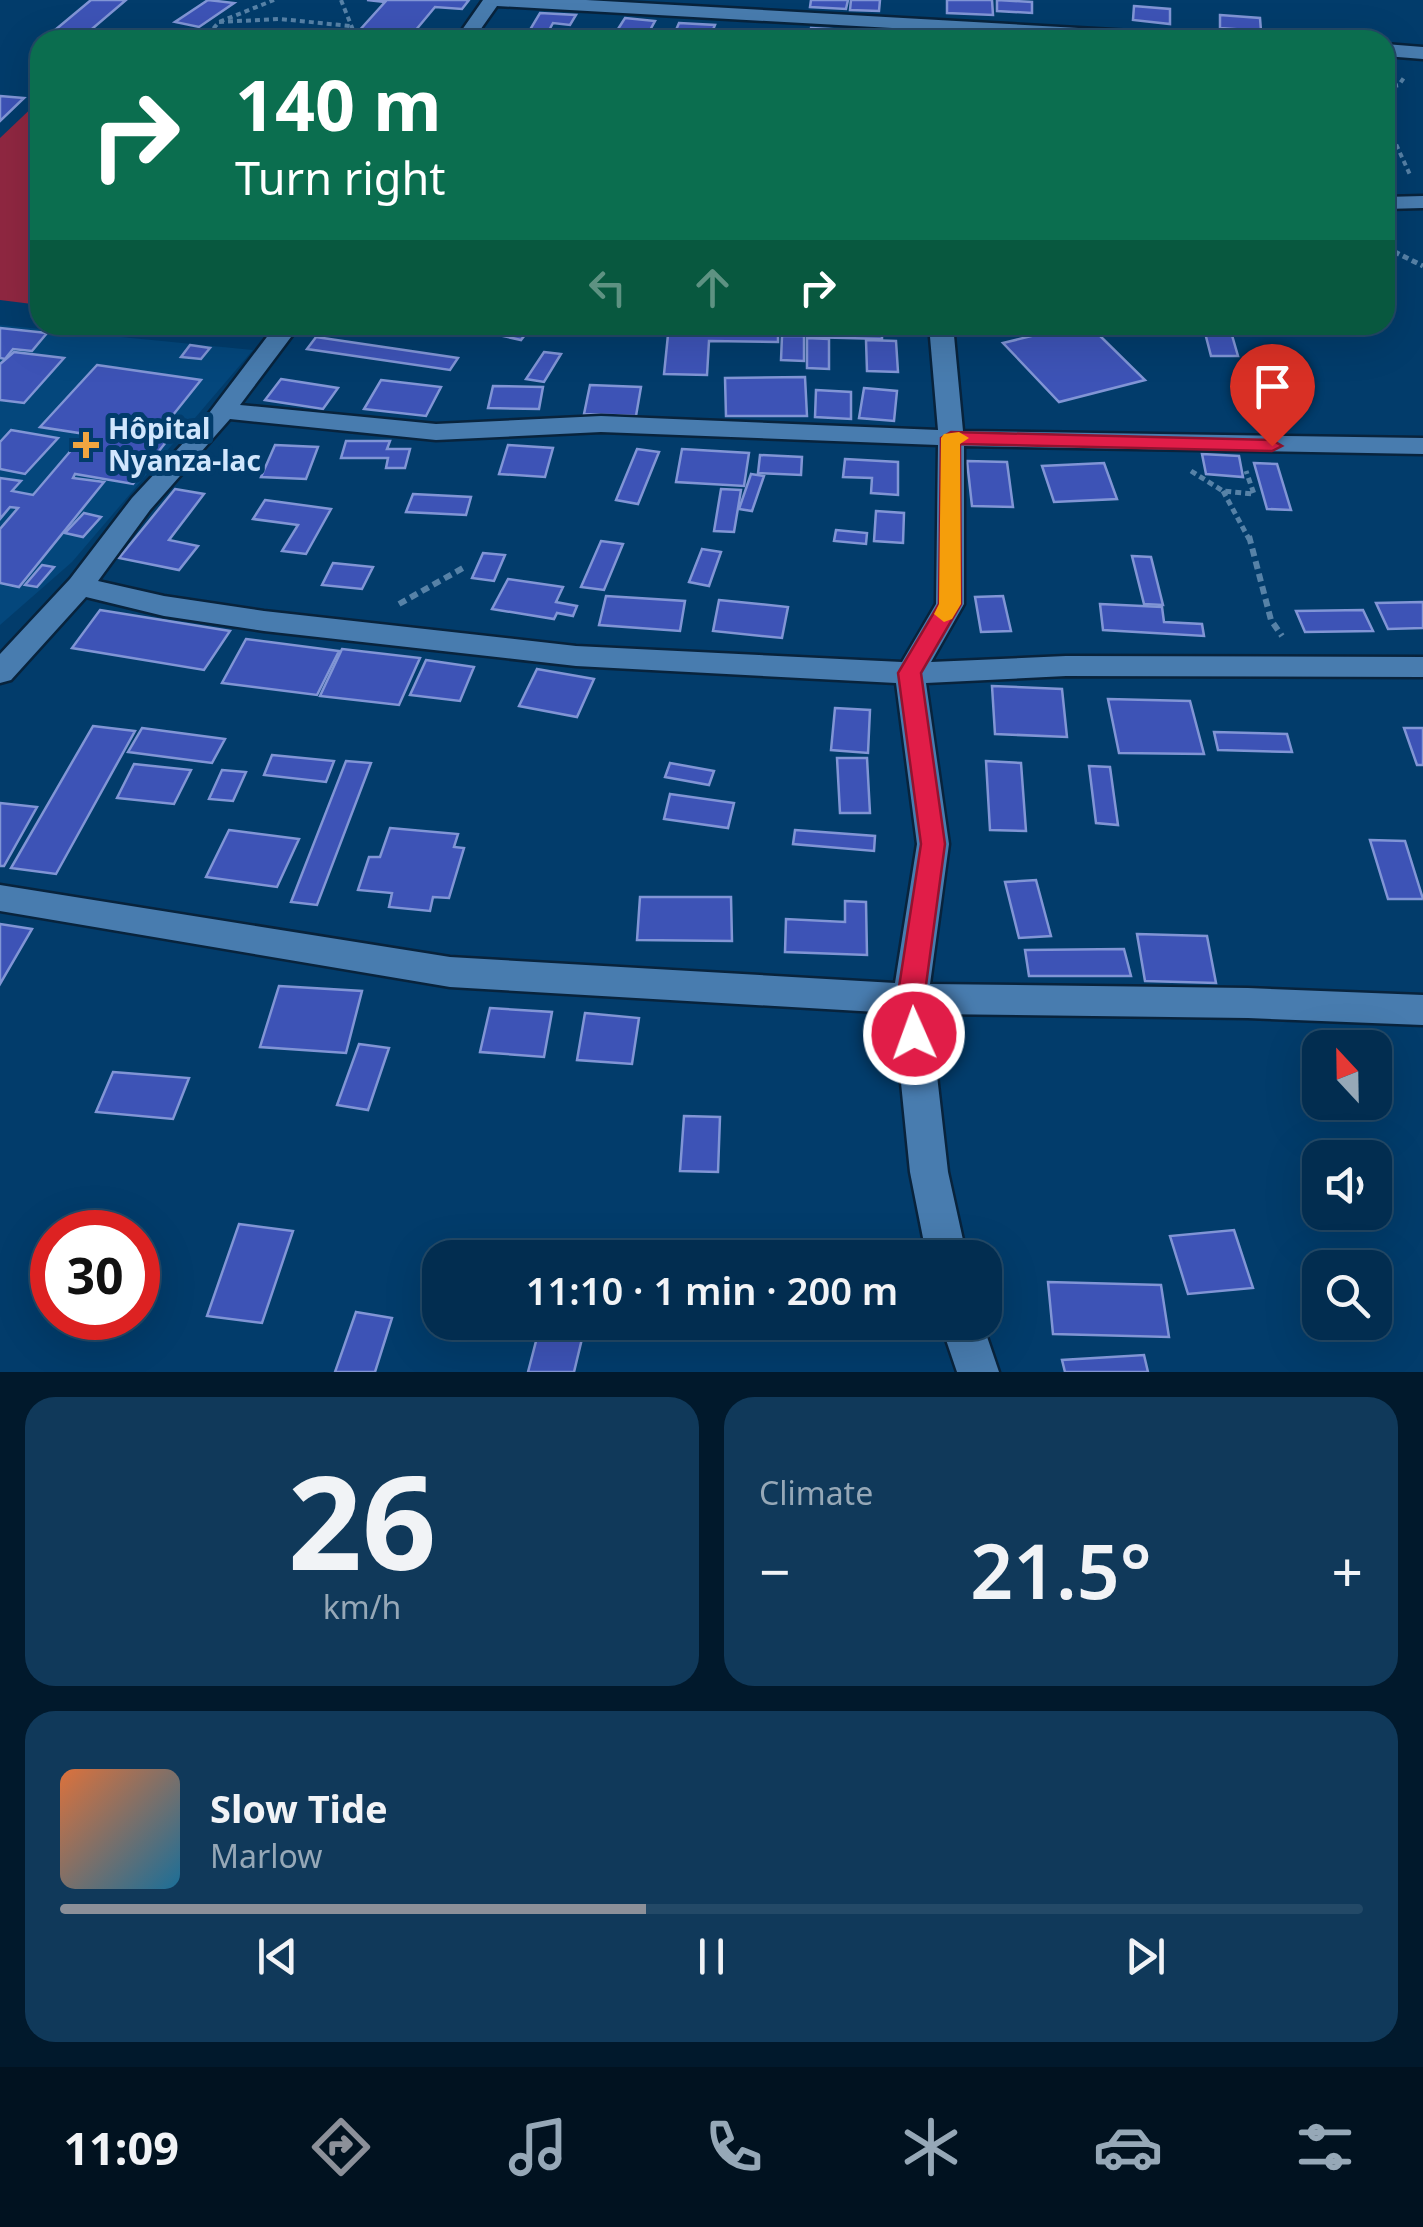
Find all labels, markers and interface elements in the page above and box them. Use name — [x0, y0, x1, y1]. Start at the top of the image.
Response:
text: 140 m — [235, 56, 442, 152]
icon: right — [70, 70, 200, 200]
text: Turn right — [235, 147, 446, 208]
icon: left — [580, 260, 635, 315]
icon: ahead — [685, 260, 740, 315]
icon: right — [790, 260, 845, 315]
pin — [1230, 344, 1315, 447]
icon: arrive — [1245, 359, 1300, 414]
place label: Hôpital Nyanza-lac — [108, 409, 261, 479]
marker: Hôpital Nyanza-lac — [73, 432, 99, 458]
position arrow — [862, 982, 966, 1086]
north arrow — [1302, 1030, 1392, 1120]
map controls — [1302, 1030, 1392, 1340]
button: sound — [1302, 1140, 1392, 1230]
speed limit sign: 30 — [30, 1210, 160, 1340]
button: search — [1302, 1250, 1392, 1340]
text: 11:10 · 1 min · 200 m — [526, 1264, 898, 1316]
text: 26 — [288, 1431, 436, 1608]
text: Climate — [759, 1471, 873, 1514]
text: 21.5° — [970, 1519, 1152, 1621]
text: − — [759, 1533, 790, 1608]
text: + — [1332, 1533, 1363, 1608]
text: km/h — [323, 1585, 401, 1628]
text: Slow Tide — [210, 1782, 388, 1834]
text: Marlow — [210, 1834, 322, 1877]
icon: previous — [250, 1929, 305, 1984]
icon: pause — [684, 1929, 739, 1984]
icon: next — [1118, 1929, 1173, 1984]
icon: directions — [306, 2112, 376, 2182]
icon: music — [503, 2112, 573, 2182]
icon: phone — [699, 2112, 769, 2182]
icon: climate — [896, 2112, 966, 2182]
icon: car — [1093, 2112, 1163, 2182]
icon: filters — [1290, 2112, 1360, 2182]
text: 11:09 — [63, 2117, 179, 2178]

